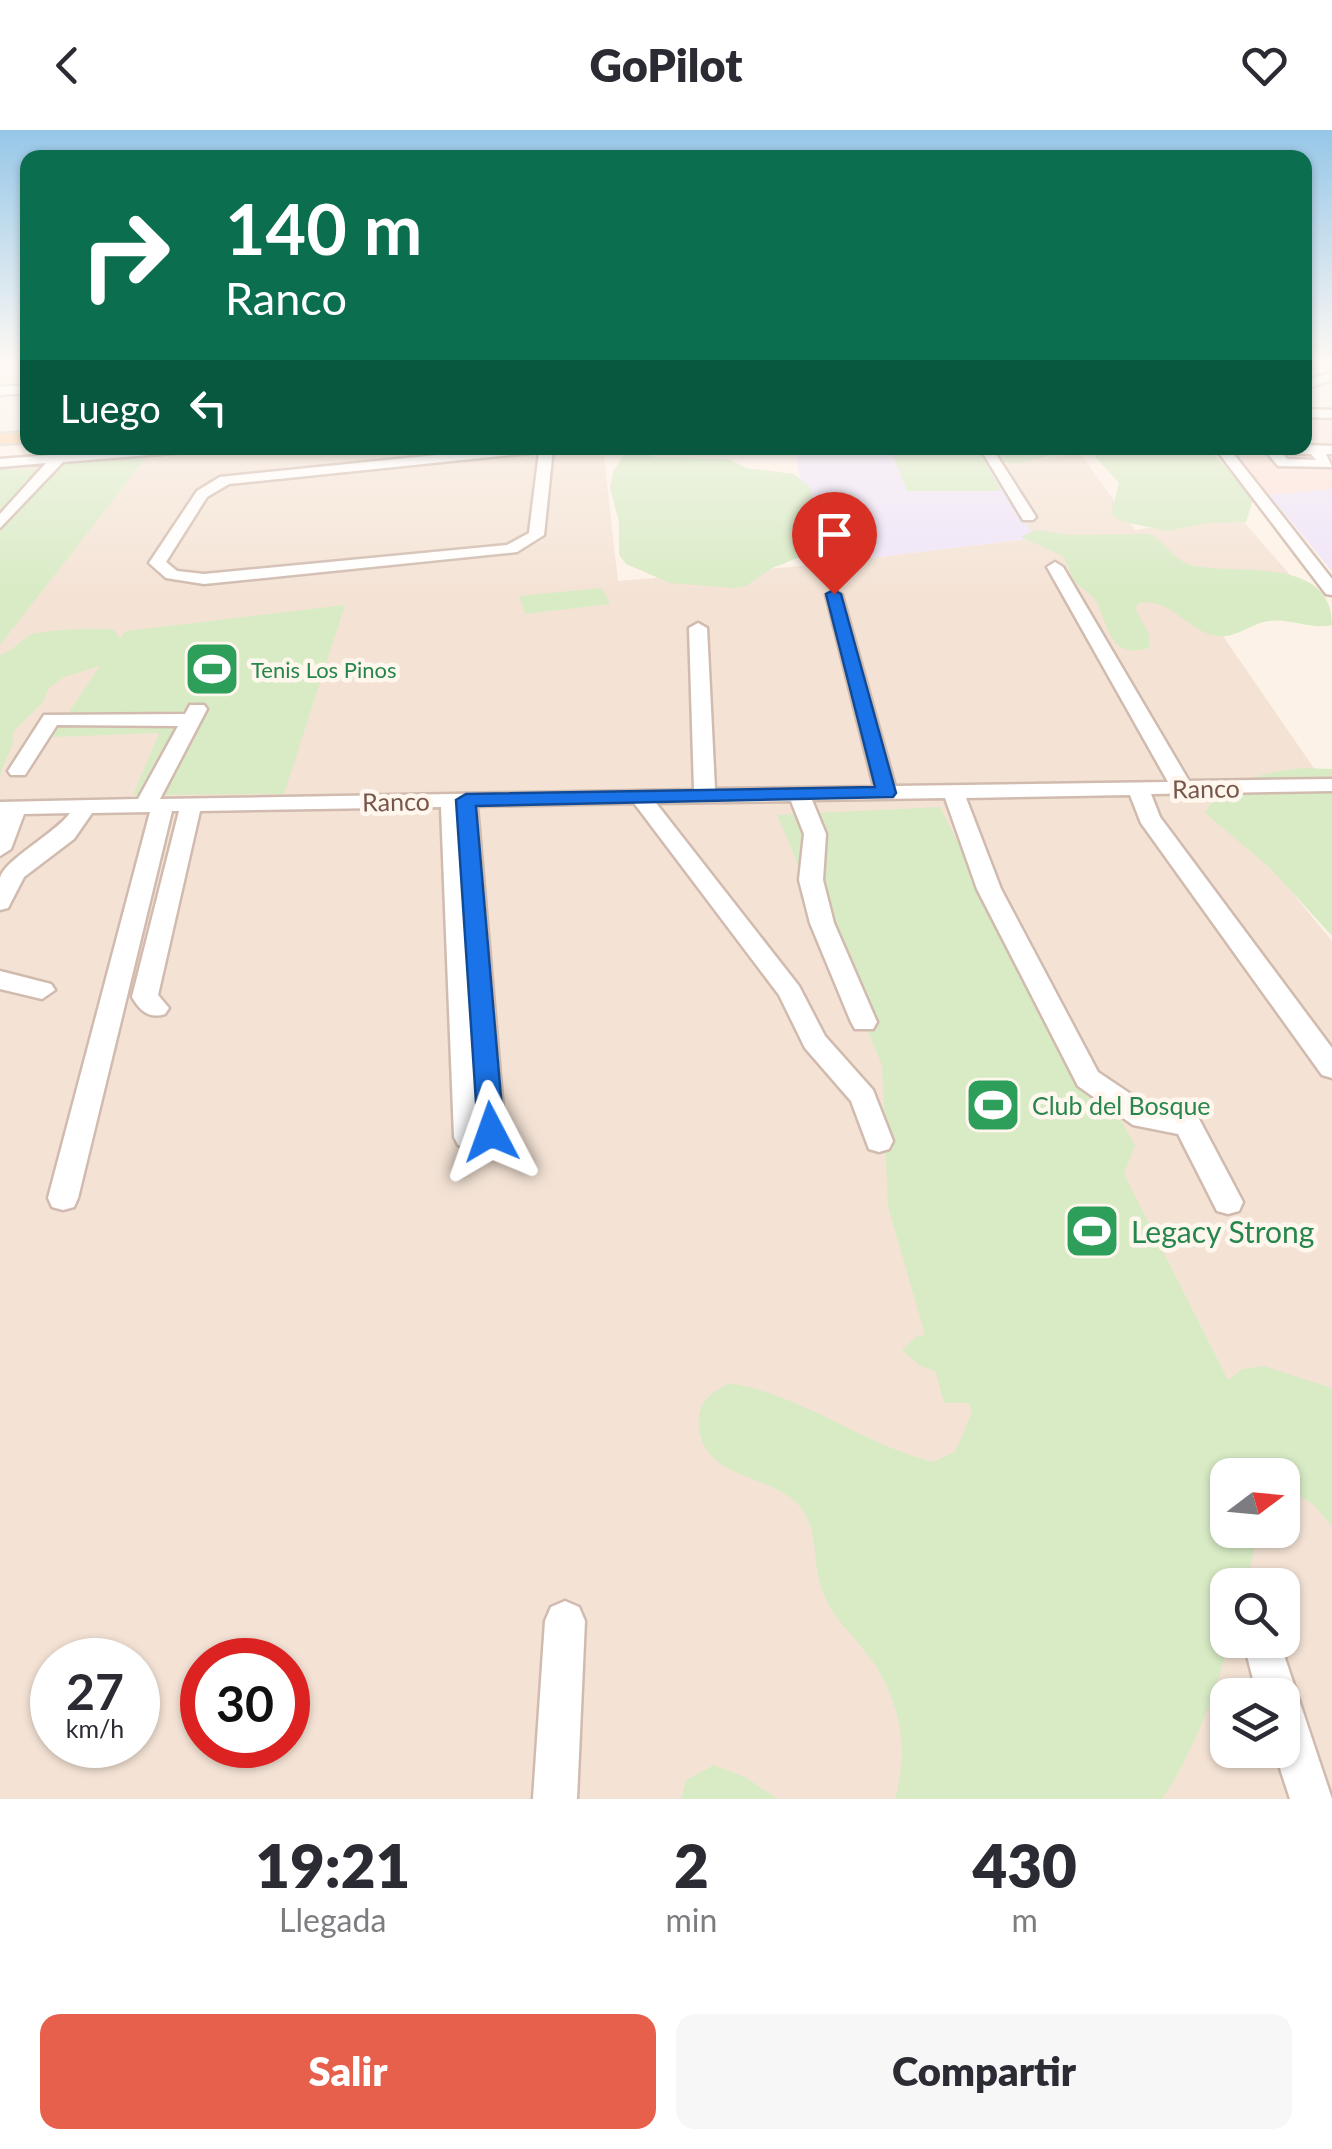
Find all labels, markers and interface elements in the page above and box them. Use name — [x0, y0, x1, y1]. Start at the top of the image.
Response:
icon: back — [40, 38, 95, 93]
text: GoPilot — [590, 38, 742, 92]
icon: heart — [1237, 38, 1292, 93]
text: 140 m — [225, 186, 422, 270]
icon: right — [60, 190, 190, 320]
text: Ranco — [225, 271, 347, 325]
icon: left — [181, 380, 236, 435]
text: Luego — [60, 385, 161, 431]
pin — [792, 492, 877, 595]
icon: arrive — [807, 507, 862, 562]
sports icon: Tenis Los Pinos — [182, 639, 242, 699]
place label: Tenis Los Pinos — [251, 656, 396, 683]
street label: Ranco — [1172, 772, 1240, 804]
street label: Ranco — [362, 785, 430, 817]
sports icon: Club del Bosque — [963, 1075, 1023, 1135]
position arrow — [439, 1080, 543, 1184]
place label: Club del Bosque — [1032, 1090, 1211, 1120]
sports icon: Legacy Strong — [1062, 1201, 1122, 1261]
place label: Legacy Strong — [1131, 1213, 1314, 1249]
north arrow — [1210, 1458, 1300, 1548]
map controls — [1210, 1458, 1300, 1768]
button: search — [1210, 1568, 1300, 1658]
speed limit sign: 30 — [180, 1638, 310, 1768]
text: 27 — [66, 1661, 124, 1721]
button: layers — [1210, 1678, 1300, 1768]
text: km/h — [66, 1713, 124, 1743]
text: 19:21 — [255, 1829, 410, 1901]
text: 2 — [674, 1829, 709, 1901]
text: 430 — [972, 1829, 1077, 1901]
text: Llegada — [279, 1900, 386, 1939]
text: min — [665, 1900, 717, 1939]
text: m — [1011, 1900, 1038, 1939]
button: Salir — [40, 2014, 656, 2129]
button: Compartir — [676, 2014, 1292, 2129]

